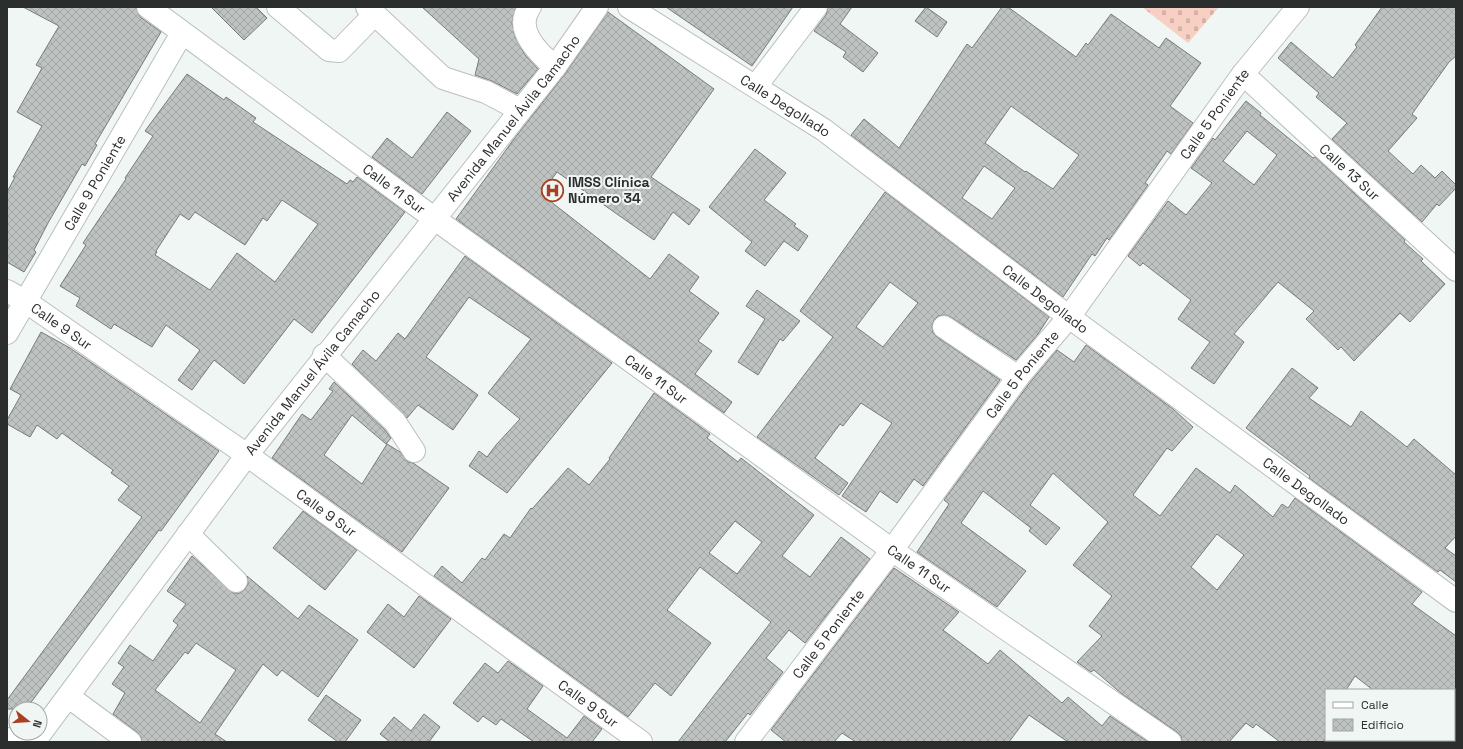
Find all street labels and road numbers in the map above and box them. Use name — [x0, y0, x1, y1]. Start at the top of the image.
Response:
street label: Avenida Manuel Ávila Camacho — [443, 31, 584, 205]
street label: Calle 5 Poniente — [1176, 64, 1253, 163]
street label: Calle Degollado — [737, 70, 834, 141]
street label: Calle 9 Poniente — [60, 131, 130, 234]
street label: Calle 13 Sur — [1316, 140, 1384, 205]
street label: Calle 11 Sur — [359, 160, 429, 218]
street label: Calle Degollado — [999, 260, 1092, 337]
street label: Avenida Manuel Ávila Camacho — [241, 286, 384, 459]
street label: Calle 9 Sur — [27, 299, 96, 354]
street label: Calle 5 Poniente — [982, 326, 1063, 422]
street label: Calle 11 Sur — [621, 350, 691, 408]
street label: Calle Degollado — [1259, 453, 1353, 529]
street label: Calle 9 Sur — [293, 485, 360, 541]
street label: Calle 11 Sur — [884, 540, 954, 597]
street label: Calle 5 Poniente — [788, 585, 868, 682]
street label: Calle 9 Sur — [555, 676, 622, 732]

